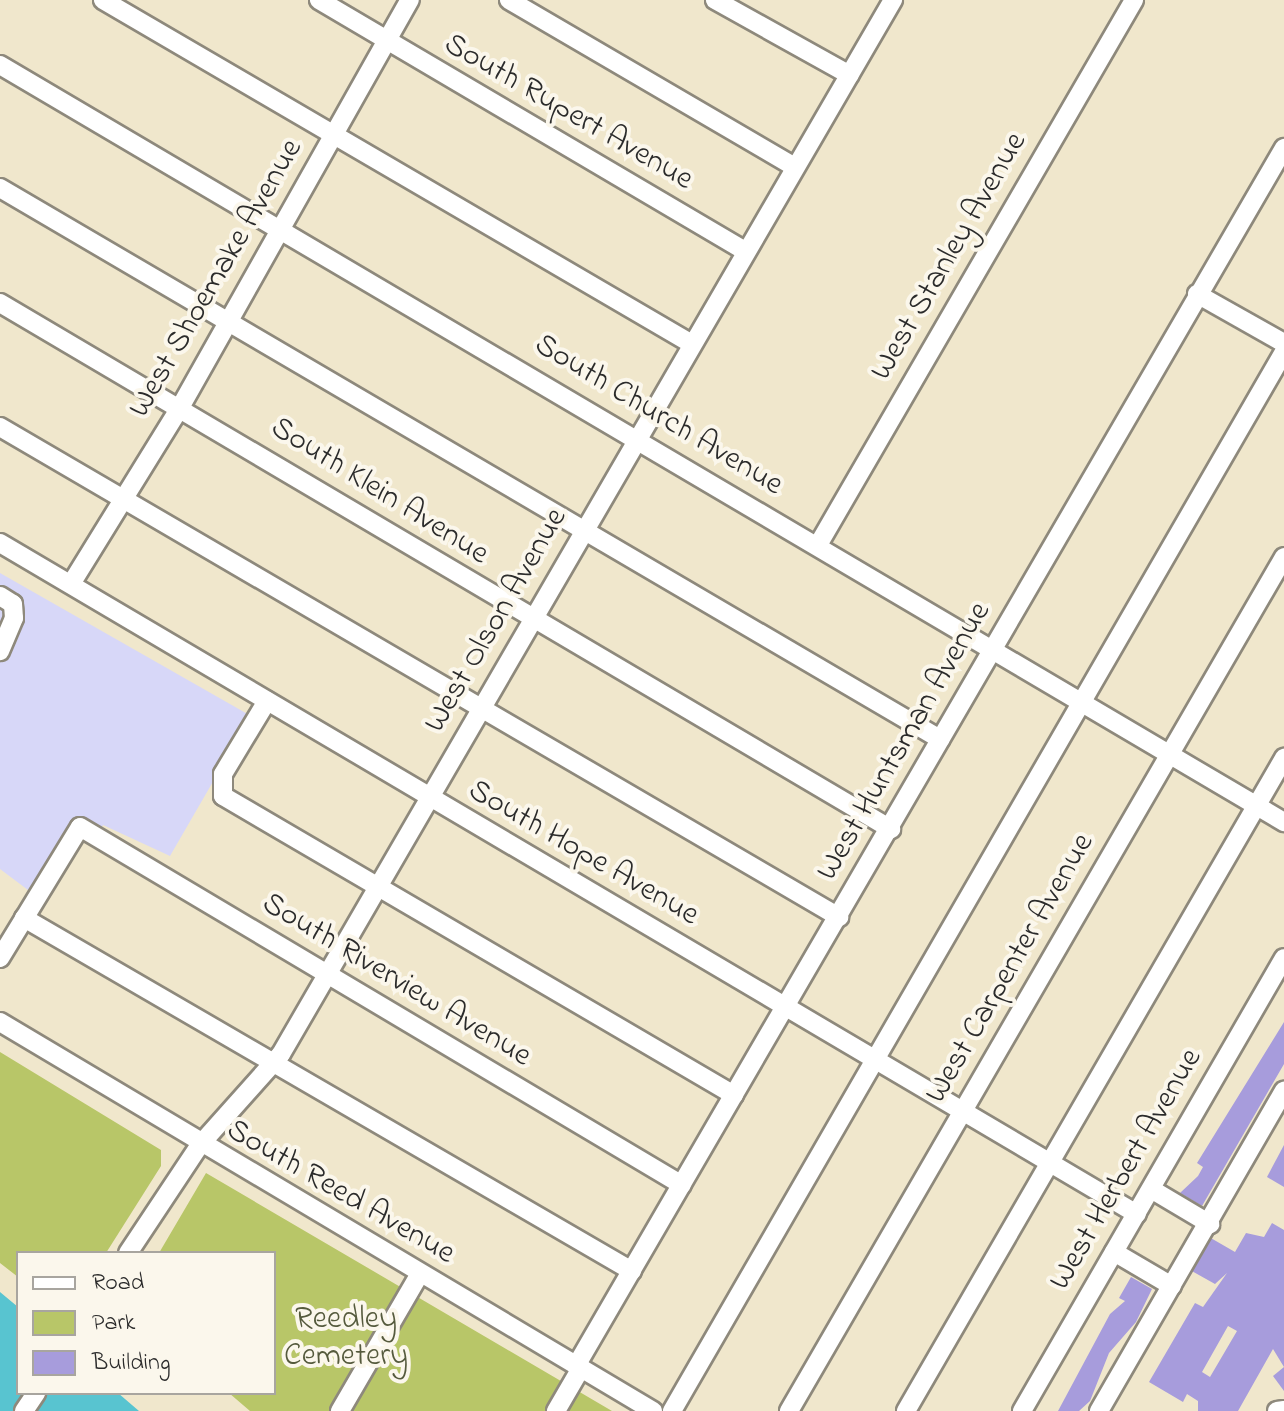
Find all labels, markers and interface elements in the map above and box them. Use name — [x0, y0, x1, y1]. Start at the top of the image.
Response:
street label: South Rupert Avenue — [437, 26, 699, 200]
street label: West Stanley Avenue — [863, 126, 1037, 388]
street label: West Shoemake Avenue — [122, 133, 312, 425]
street label: South Church Avenue — [527, 327, 789, 505]
street label: South Klein Avenue — [263, 410, 495, 574]
street label: West Olson Avenue — [417, 502, 577, 740]
street label: West Huntsman Avenue — [810, 596, 1000, 888]
street label: South Hope Avenue — [461, 772, 705, 936]
street label: West Carpenter Avenue — [918, 827, 1104, 1111]
street label: South Riverview Avenue — [254, 885, 538, 1077]
street label: West Herbert Avenue — [1042, 1042, 1212, 1298]
street label: South Reed Avenue — [219, 1112, 461, 1274]
legend — [16, 1251, 276, 1395]
text: Road — [92, 1266, 144, 1301]
park label: Reedley Cemetery — [284, 1302, 408, 1377]
text: Park — [92, 1306, 135, 1341]
text: Building — [92, 1346, 171, 1381]

